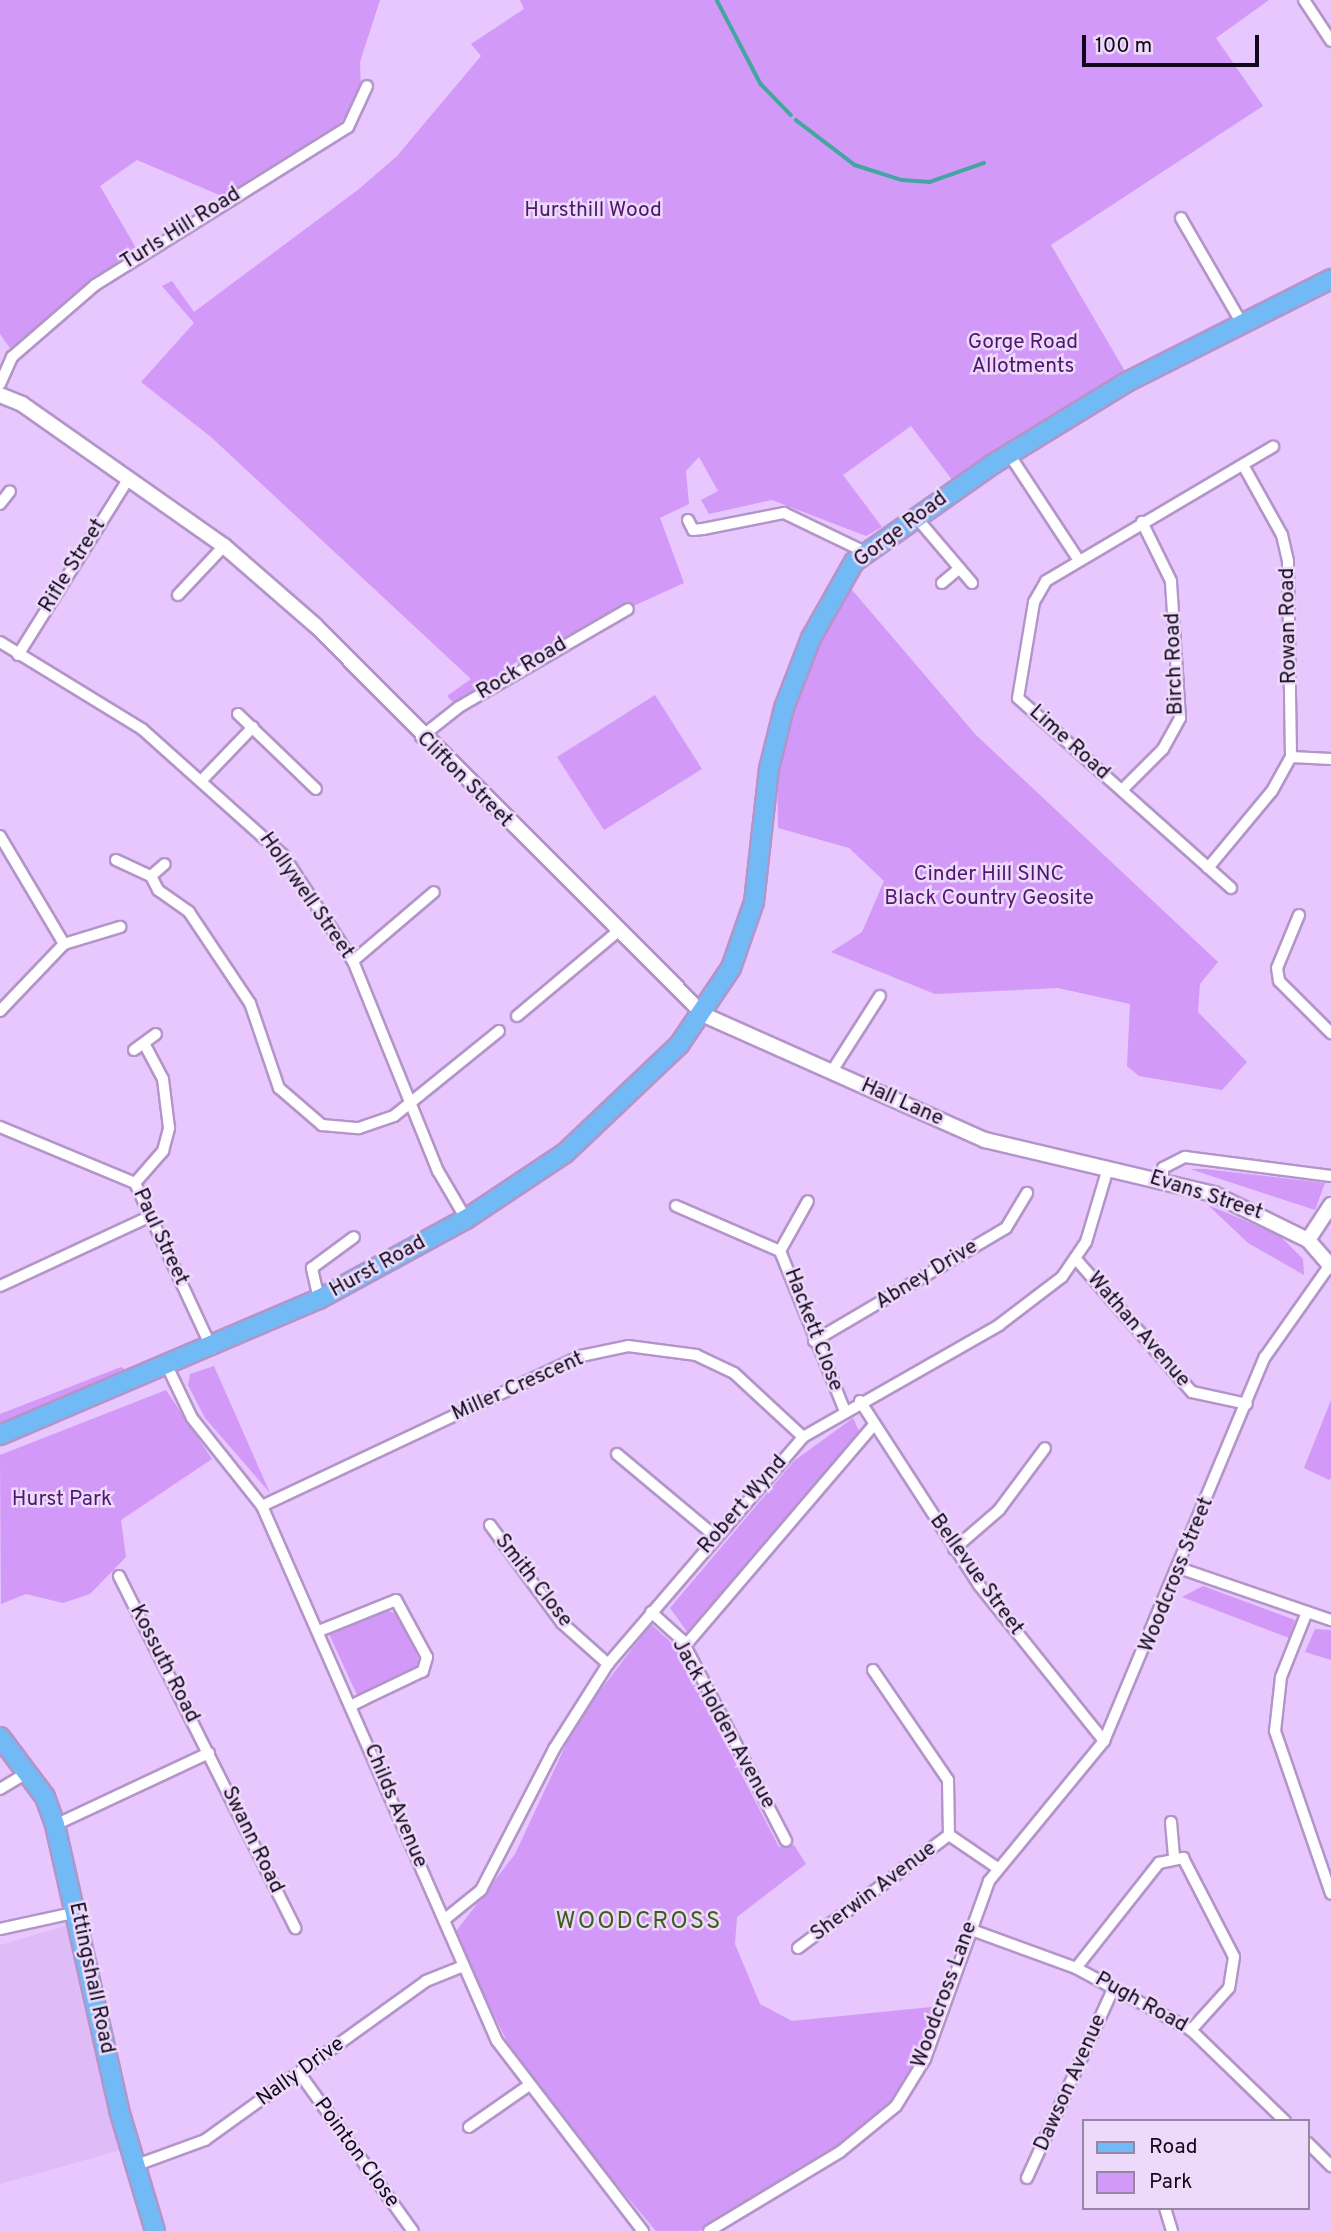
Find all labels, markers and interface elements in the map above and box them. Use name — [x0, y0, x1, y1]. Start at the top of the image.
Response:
scale bar — [1086, 21, 1263, 65]
text: 100 m — [1095, 33, 1152, 60]
street label: Turls Hill Road — [117, 182, 245, 276]
park label: Hursthill Wood — [524, 198, 662, 224]
park label: Gorge Road Allotments — [968, 330, 1078, 380]
street label: Gorge Road — [849, 487, 953, 573]
street label: Rifle Street — [34, 514, 112, 618]
street label: Rowan Road — [1275, 568, 1303, 684]
street label: Birch Road — [1161, 612, 1189, 716]
street label: Rock Road — [472, 632, 572, 706]
street label: Lime Road — [1023, 700, 1115, 786]
street label: Clifton Street — [411, 727, 517, 833]
street label: Hollywell Street — [253, 828, 359, 964]
park label: Cinder Hill SINC Black Country Geosite — [884, 862, 1094, 912]
street label: Hall Lane — [857, 1074, 947, 1132]
street label: Evans Street — [1146, 1166, 1266, 1226]
street label: Paul Street — [127, 1185, 193, 1289]
street label: Hurst Road — [326, 1230, 430, 1304]
street label: Abney Drive — [871, 1235, 983, 1315]
street label: Hackett Close — [778, 1265, 848, 1395]
street label: Wathan Avenue — [1081, 1267, 1195, 1393]
street label: Miller Crescent — [448, 1347, 588, 1427]
street label: Robert Wynd — [693, 1450, 793, 1560]
park label: Hurst Park — [12, 1487, 112, 1513]
street label: Woodcross Street — [1134, 1494, 1220, 1656]
street label: Bellevue Street — [924, 1509, 1028, 1641]
street label: Smith Close — [489, 1529, 577, 1633]
street label: Kossuth Road — [123, 1601, 205, 1727]
street label: Jack Holden Avenue — [666, 1634, 780, 1814]
street label: Childs Avenue — [357, 1740, 433, 1872]
street label: Swann Road — [215, 1783, 289, 1897]
street label: Sherwin Avenue — [806, 1836, 942, 1948]
street label: Ettingshall Road — [63, 1900, 119, 2056]
district label: WOODCROSS — [557, 1909, 721, 1937]
street label: Woodcross Lane — [907, 1918, 983, 2072]
street label: Pugh Road — [1090, 1967, 1192, 2039]
street label: Dawson Avenue — [1029, 2010, 1113, 2156]
street label: Nally Drive — [252, 2032, 350, 2112]
street label: Pointon Close — [308, 2093, 404, 2213]
legend — [1082, 2119, 1310, 2210]
text: Road — [1149, 2134, 1198, 2161]
text: Park — [1149, 2169, 1192, 2196]

